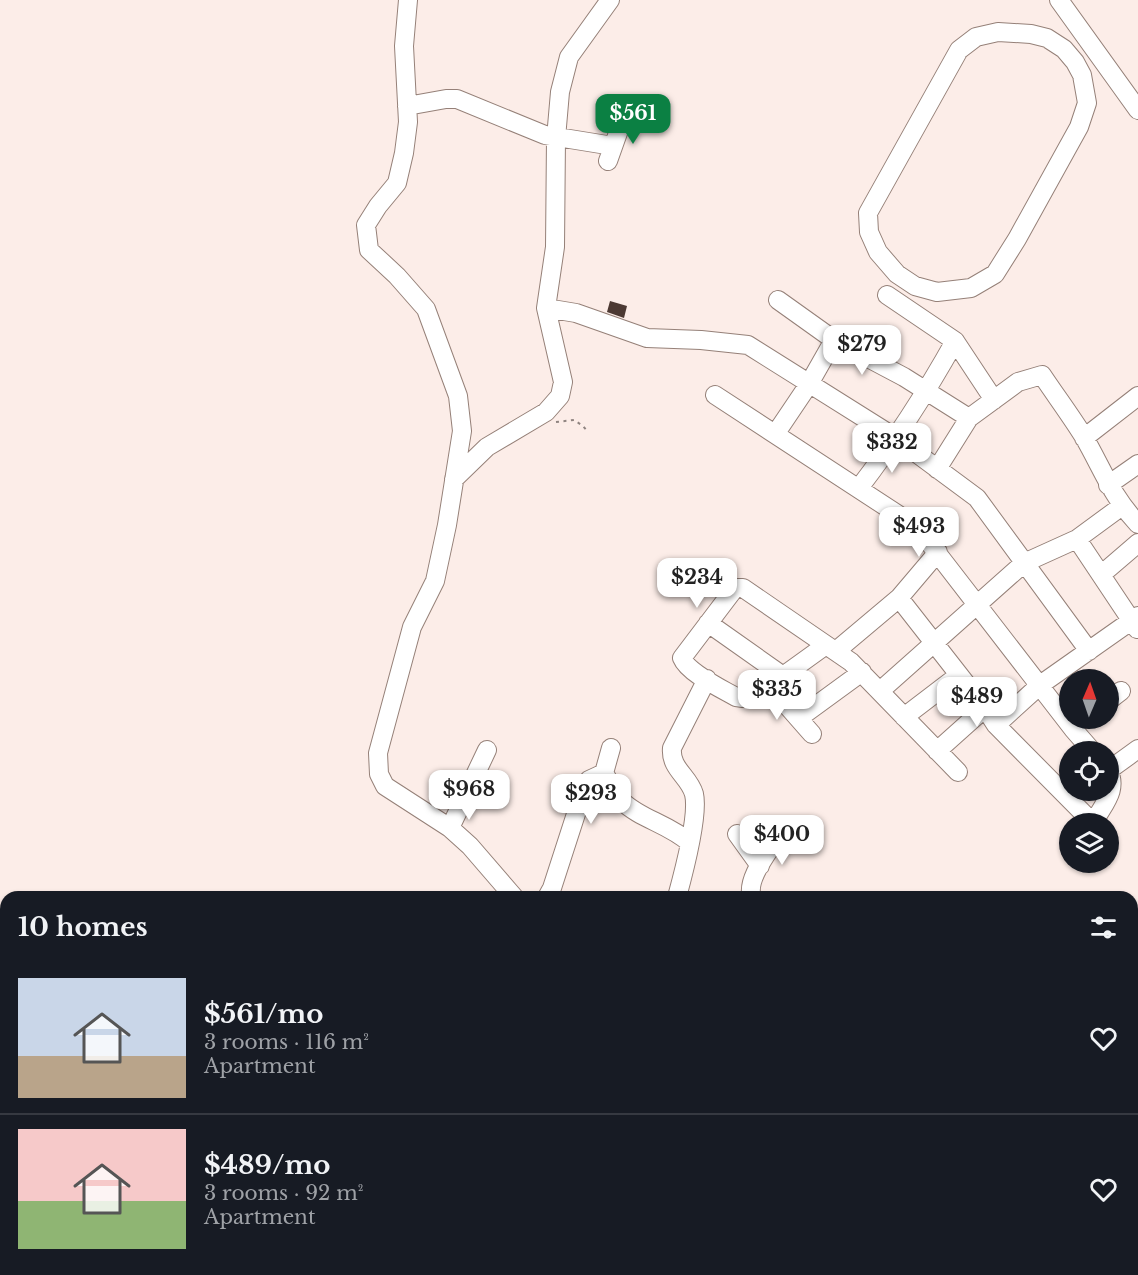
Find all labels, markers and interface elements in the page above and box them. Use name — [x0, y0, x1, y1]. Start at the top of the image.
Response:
pin: $561 — [597, 94, 669, 145]
text: $561 — [610, 101, 656, 125]
pin: $279 — [826, 325, 898, 376]
text: $279 — [837, 332, 887, 356]
pin: $332 — [856, 423, 928, 474]
text: $332 — [866, 430, 918, 454]
pin: $493 — [883, 507, 955, 558]
text: $493 — [893, 514, 945, 538]
pin: $234 — [661, 558, 733, 609]
text: $234 — [671, 565, 723, 589]
north arrow — [1059, 669, 1119, 729]
map controls — [1059, 669, 1119, 873]
pin: $335 — [741, 670, 813, 721]
text: $335 — [752, 677, 802, 701]
pin: $489 — [941, 677, 1013, 728]
text: $489 — [951, 684, 1003, 708]
button: locate — [1059, 741, 1119, 801]
pin: $968 — [433, 770, 505, 821]
pin: $293 — [555, 774, 627, 825]
text: $968 — [443, 777, 495, 801]
text: $293 — [565, 781, 617, 805]
button: layers — [1059, 813, 1119, 873]
pin: $400 — [746, 815, 818, 866]
text: $400 — [754, 822, 810, 846]
text: 10 homes — [18, 911, 148, 943]
icon: filters — [1087, 911, 1120, 944]
text: $561/mo — [204, 998, 323, 1030]
icon: home — [66, 1002, 138, 1074]
icon: heart — [1087, 1022, 1120, 1055]
text: 3 rooms · 116 m² — [204, 1030, 369, 1054]
text: Apartment — [204, 1054, 315, 1078]
text: $489/mo — [204, 1149, 330, 1181]
icon: home — [66, 1153, 138, 1225]
icon: heart — [1087, 1173, 1120, 1206]
text: 3 rooms · 92 m² — [204, 1181, 363, 1205]
text: Apartment — [204, 1205, 315, 1229]

